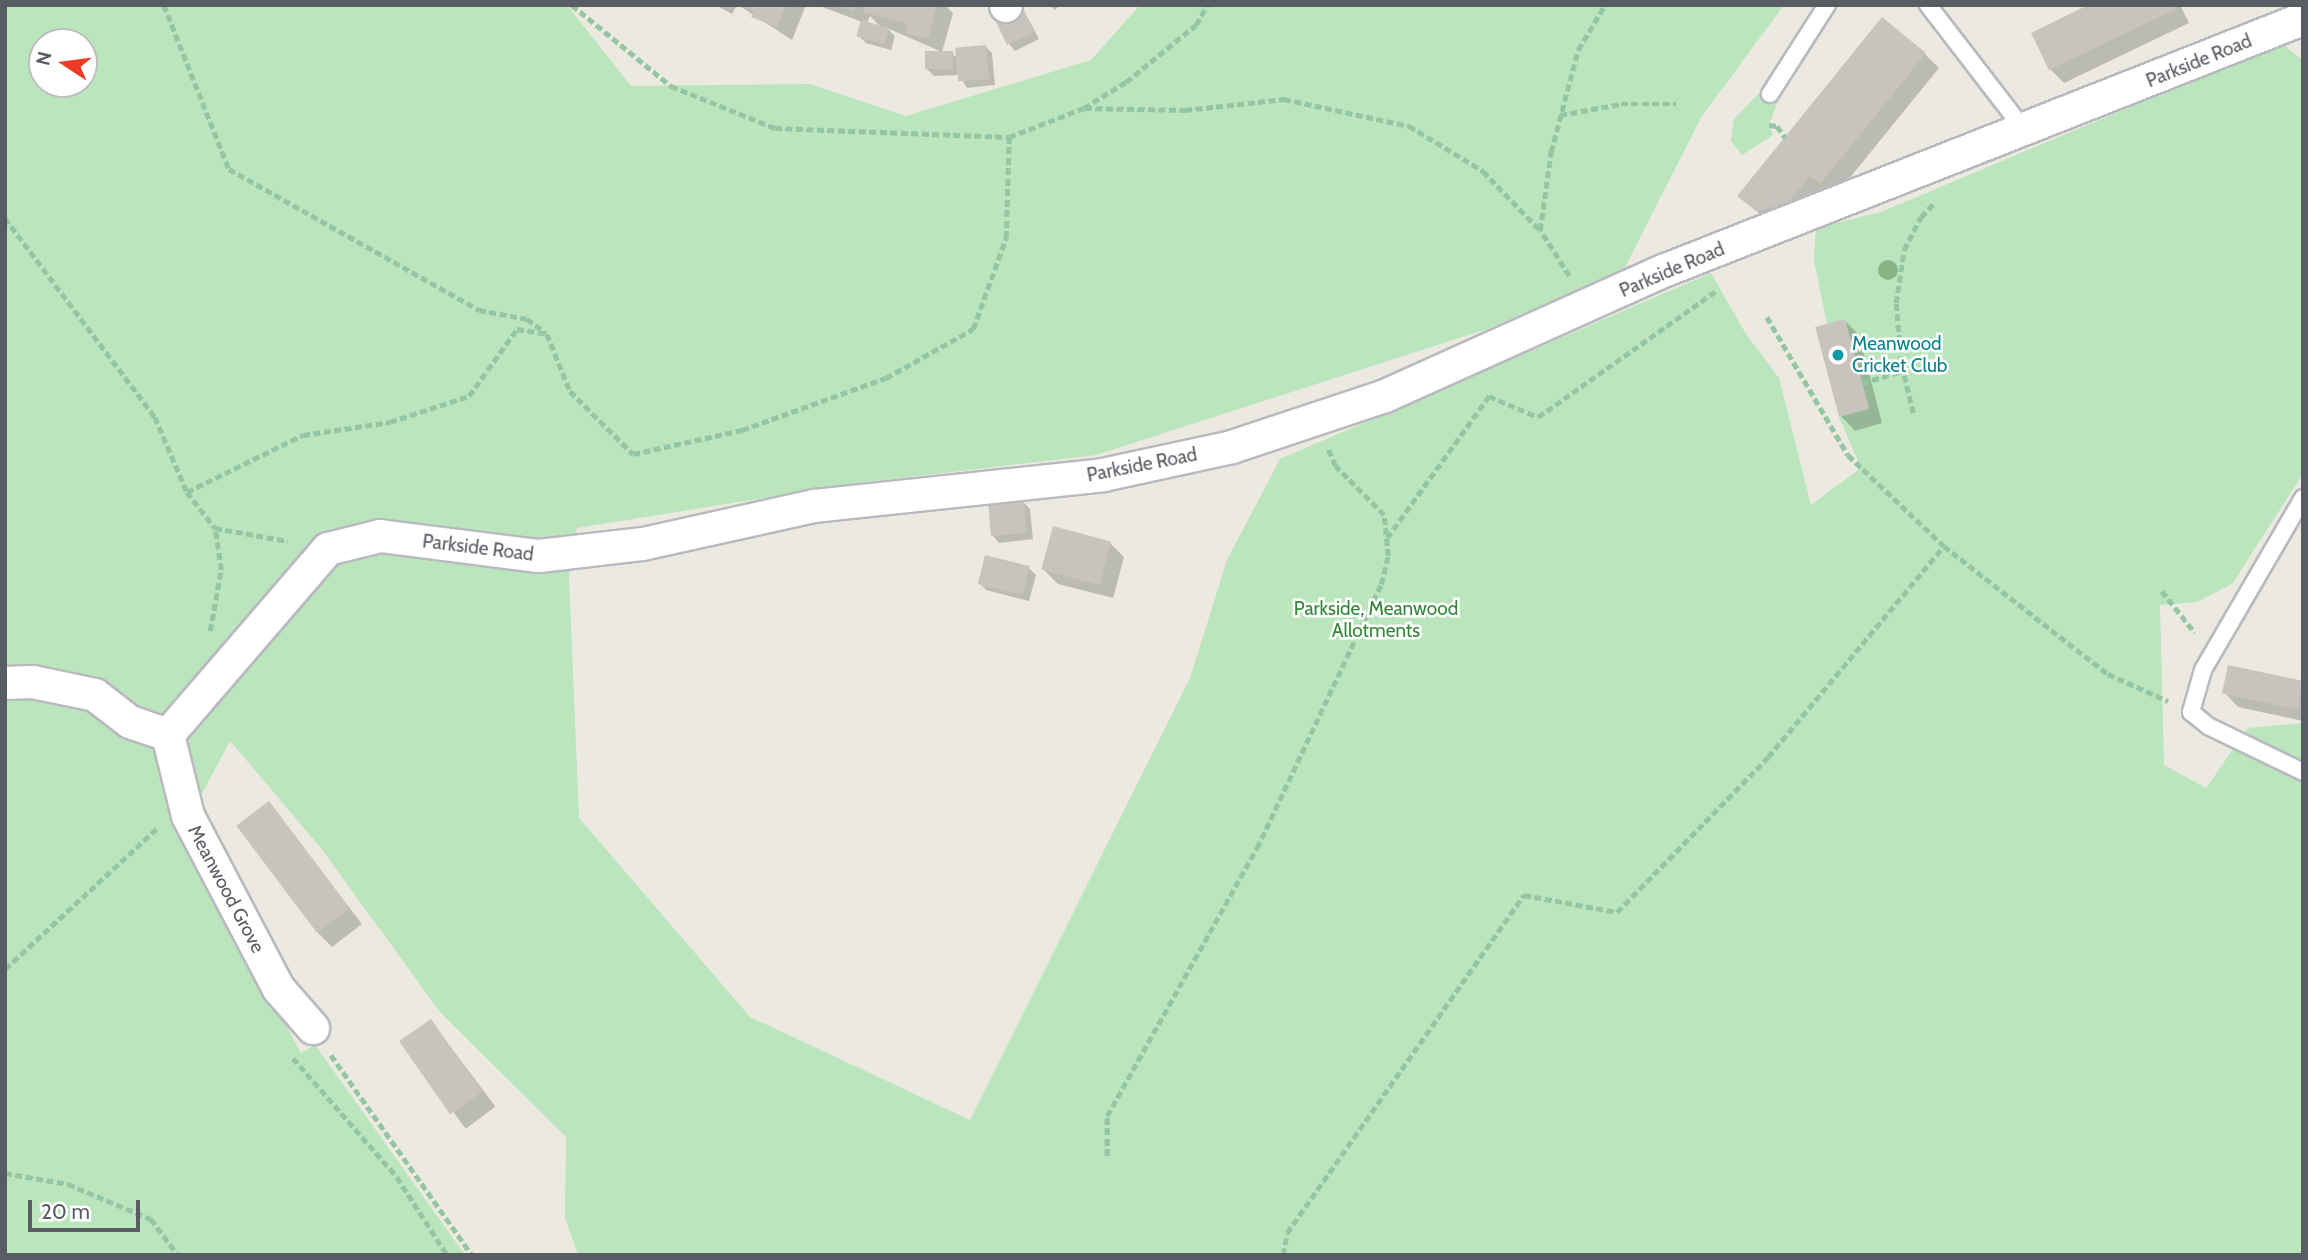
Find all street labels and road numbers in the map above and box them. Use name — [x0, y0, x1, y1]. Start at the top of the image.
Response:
street label: Parkside Road — [2143, 29, 2255, 93]
street label: Parkside Road — [1616, 238, 1728, 302]
street label: Parkside Road — [1085, 443, 1199, 487]
street label: Parkside Road — [421, 530, 535, 566]
street label: Meanwood Grove — [183, 821, 269, 957]

